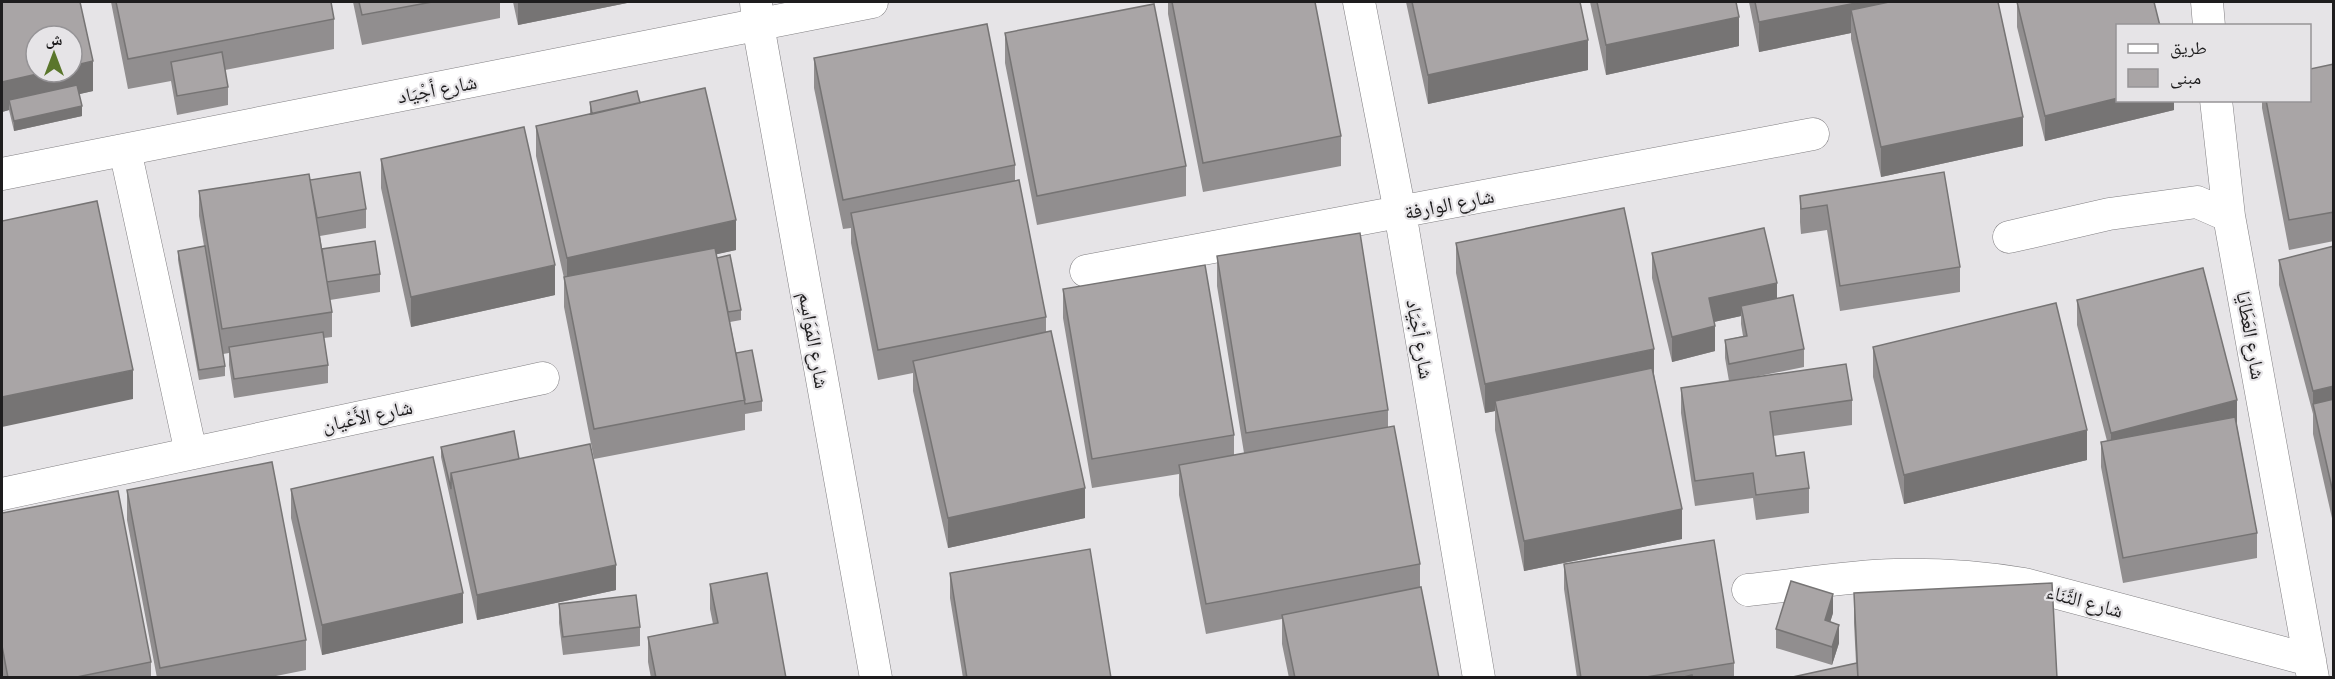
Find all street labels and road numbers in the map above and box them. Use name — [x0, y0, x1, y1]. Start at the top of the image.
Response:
street label: شارع أجْيَاد — [395, 69, 479, 109]
street label: شارع الوارفة — [1402, 183, 1496, 225]
street label: شارع العَطَايَا — [2230, 289, 2272, 381]
street label: شارع المَوَاسِم — [792, 290, 835, 391]
street label: شارع أجْيَاد — [1400, 297, 1440, 381]
street label: شارع الأَعْيان — [320, 394, 415, 438]
street label: شارع الثَّنَاء — [2044, 578, 2126, 624]

